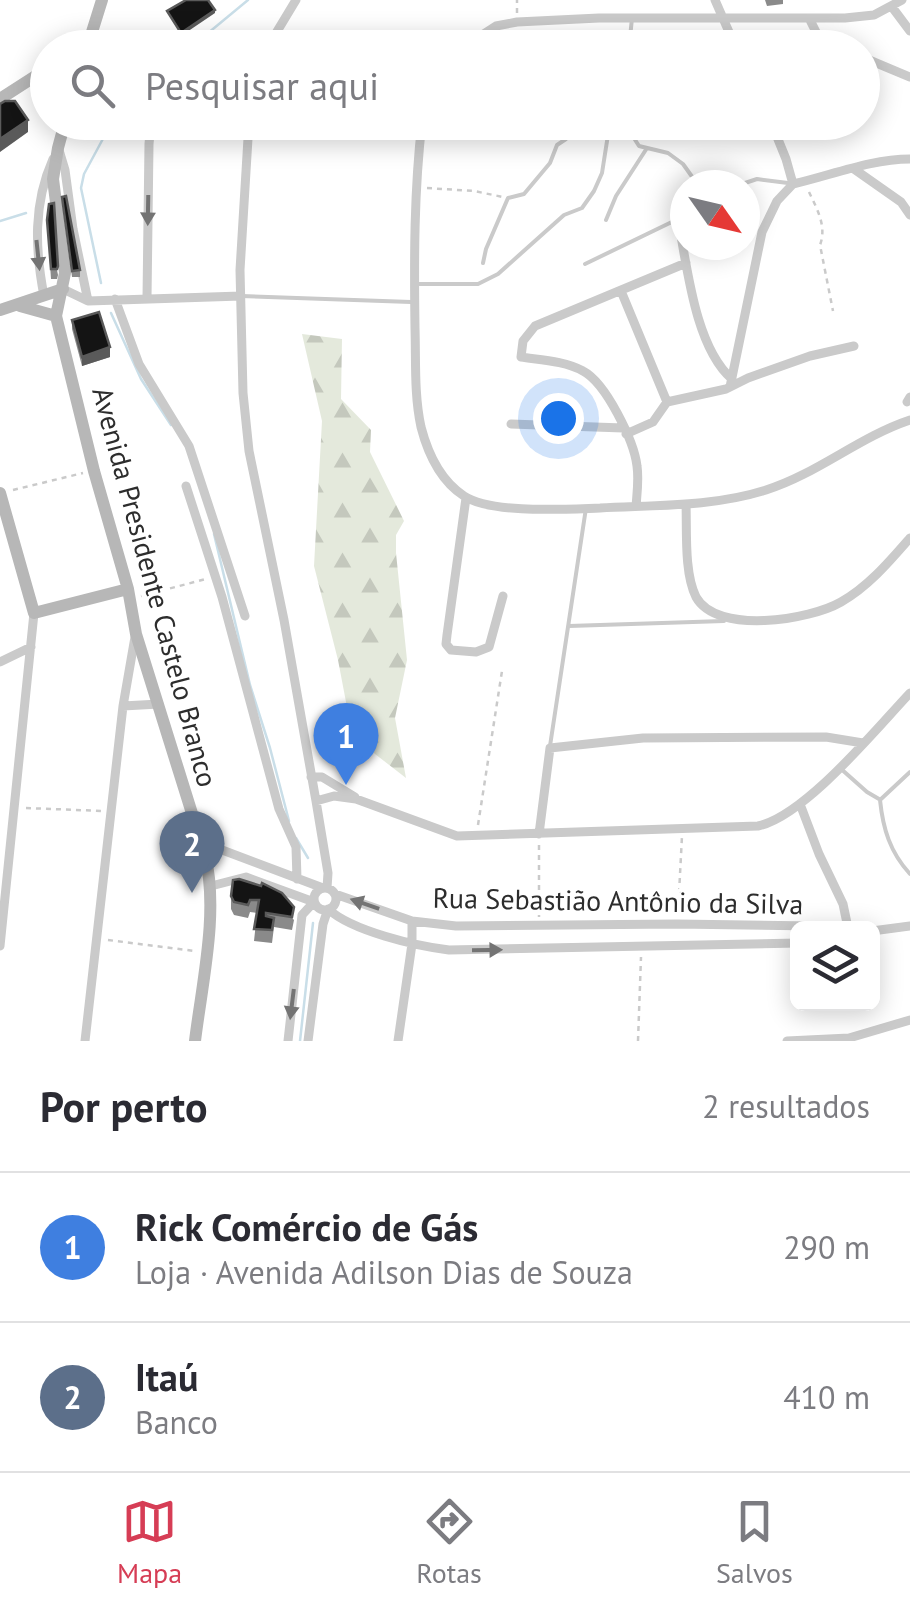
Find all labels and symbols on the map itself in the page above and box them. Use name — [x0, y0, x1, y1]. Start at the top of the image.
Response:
north arrow — [670, 170, 760, 260]
one-way arrow — [140, 195, 156, 227]
one-way arrow — [31, 240, 47, 271]
street label: Avenida Presidente Castelo Branco — [84, 383, 227, 791]
your location — [533, 393, 584, 444]
pin: 1 — [314, 702, 378, 785]
pin: 2 — [160, 810, 224, 893]
street label: Rua Sebastião Antônio da Silva — [432, 879, 804, 922]
one-way arrow — [350, 896, 380, 911]
one-way arrow — [471, 942, 503, 958]
one-way arrow — [284, 989, 300, 1020]

